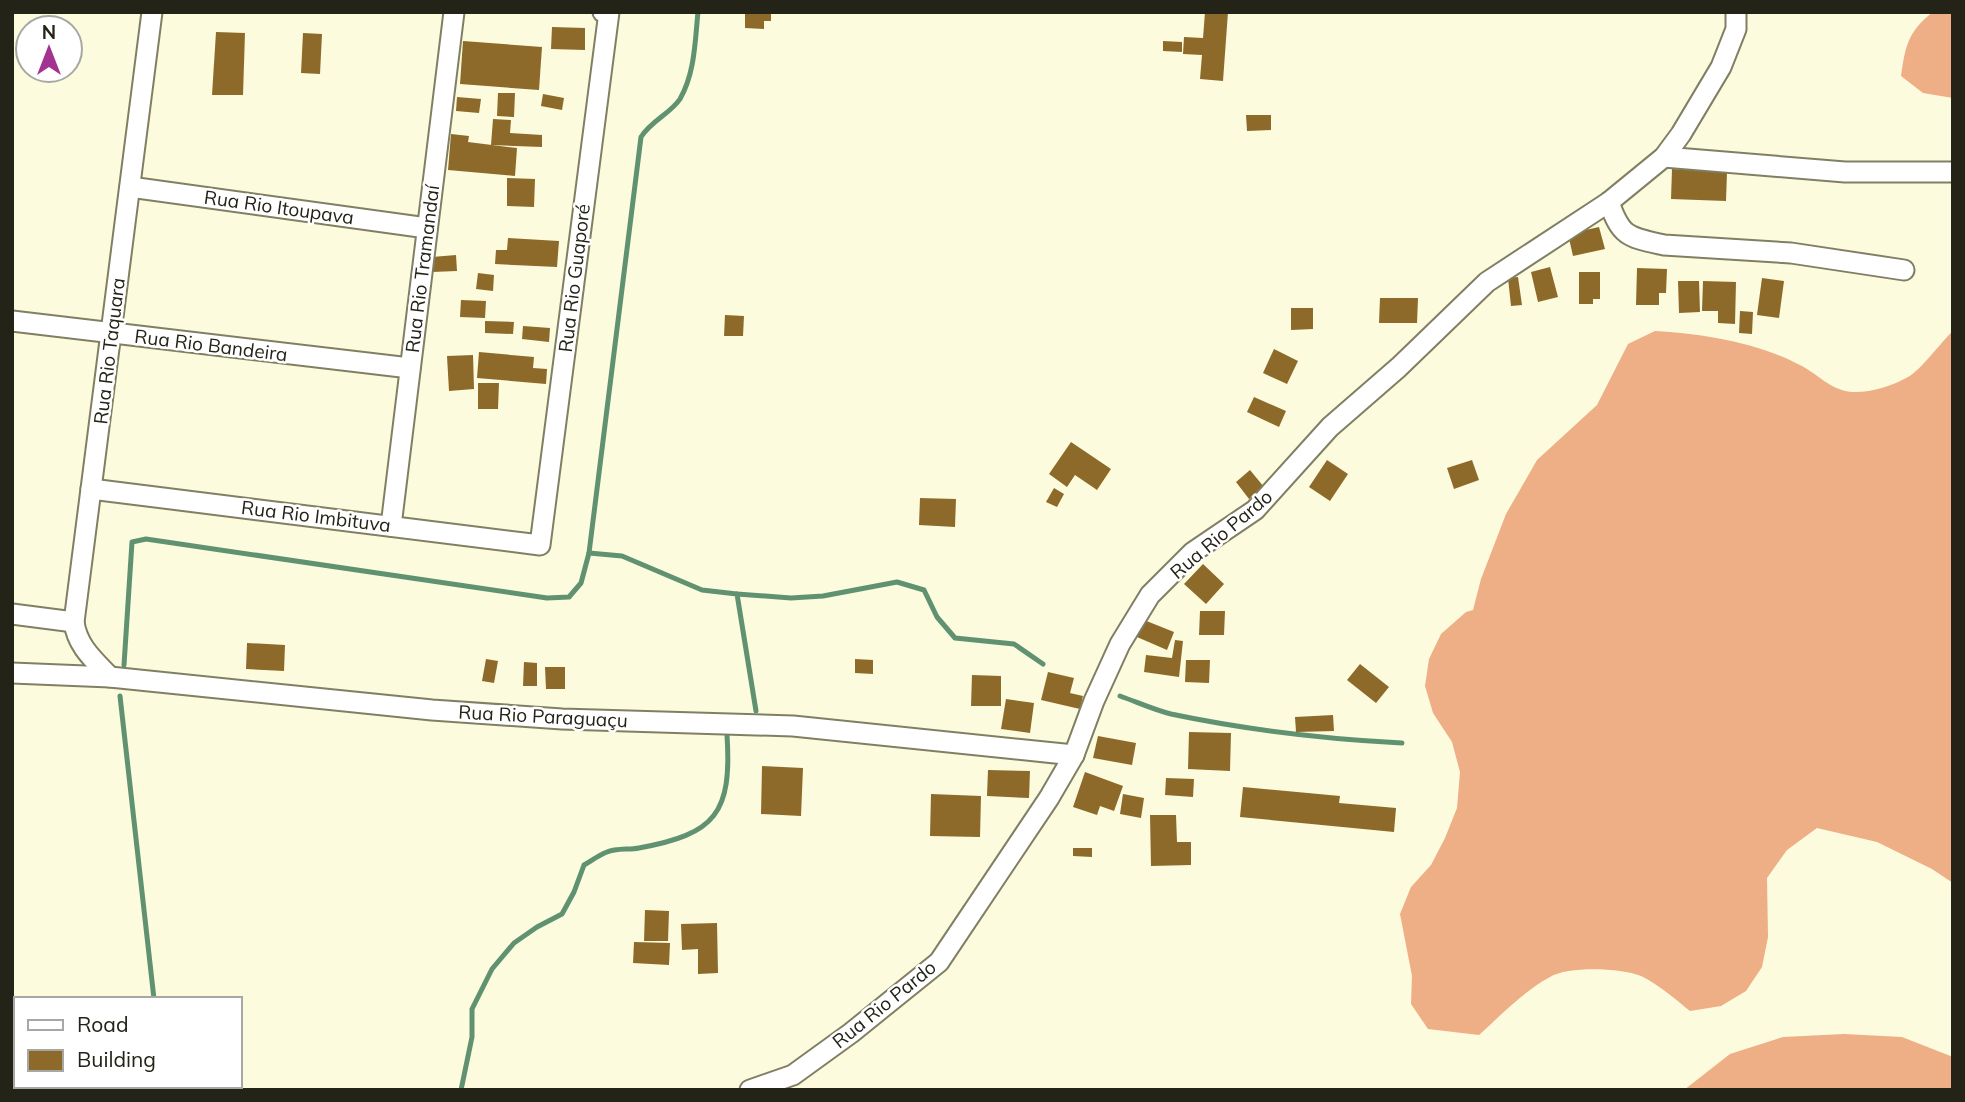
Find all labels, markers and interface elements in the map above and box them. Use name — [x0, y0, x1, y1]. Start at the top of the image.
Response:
north arrow — [14, 14, 84, 84]
text: N — [42, 20, 56, 44]
street label: Rua Rio Tramandaí — [400, 182, 444, 354]
street label: Rua Rio Itoupava — [202, 185, 356, 229]
street label: Rua Rio Guaporé — [553, 202, 595, 354]
street label: Rua Rio Taquara — [88, 276, 130, 426]
street label: Rua Rio Bandeira — [133, 324, 289, 366]
street label: Rua Rio Pardo — [1165, 484, 1277, 584]
street label: Rua Rio Imbituva — [240, 495, 392, 537]
street label: Rua Rio Paraguaçu — [458, 700, 628, 732]
street label: Rua Rio Pardo — [827, 955, 941, 1053]
legend — [14, 997, 242, 1088]
text: Road — [77, 1011, 128, 1037]
text: Building — [77, 1046, 156, 1072]

